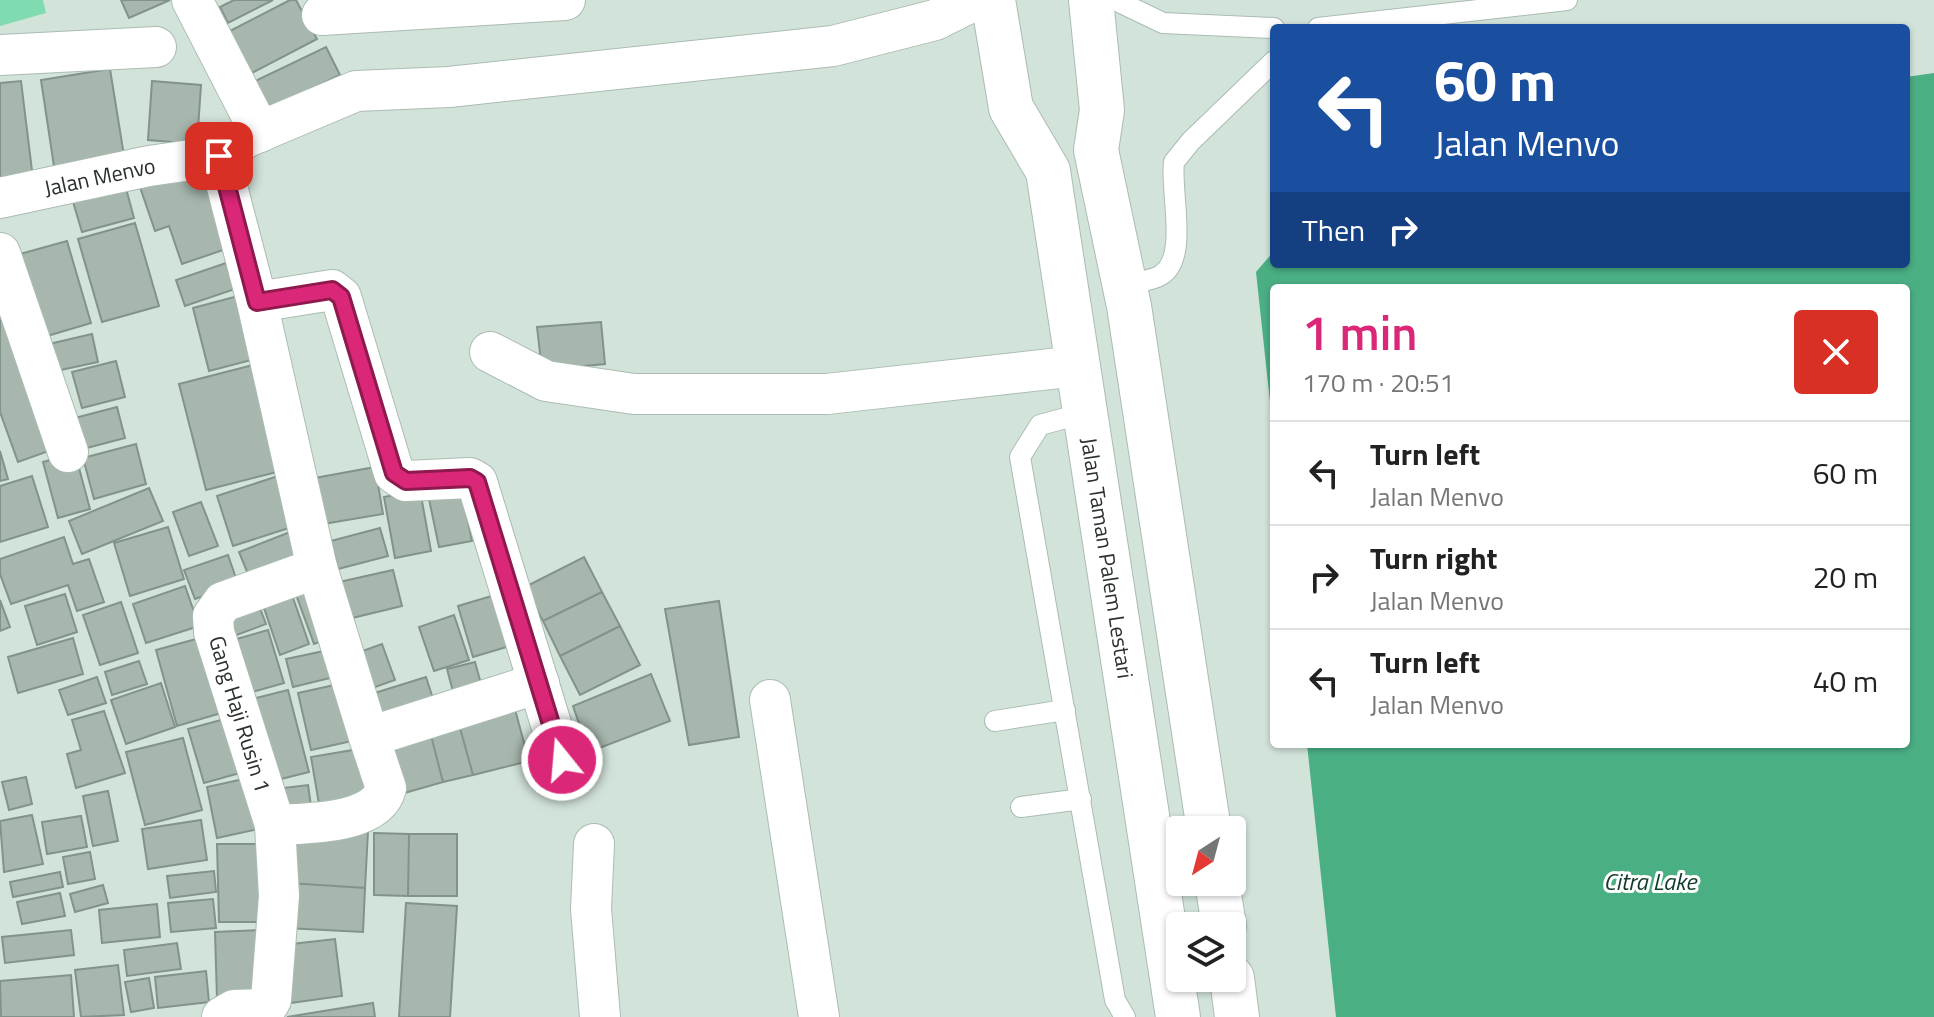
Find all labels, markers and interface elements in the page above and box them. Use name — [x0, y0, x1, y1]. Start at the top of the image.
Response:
text: 60 m — [1434, 38, 1556, 123]
icon: left — [1302, 56, 1406, 160]
text: Jalan Menvo — [1434, 115, 1619, 170]
pin — [185, 122, 253, 190]
icon: arrive — [197, 134, 241, 178]
street label: Jalan Menvo — [41, 148, 158, 205]
text: Then — [1302, 207, 1365, 253]
icon: right — [1381, 208, 1425, 252]
text: 1 min — [1302, 296, 1417, 369]
button: close — [1794, 310, 1878, 394]
text: 170 m · 20:51 — [1302, 363, 1454, 402]
text: Turn left — [1370, 431, 1480, 477]
street label: Jalan Taman Palem Lestari — [1072, 435, 1143, 681]
text: 60 m — [1813, 450, 1878, 496]
icon: left — [1302, 451, 1346, 495]
text: Jalan Menvo — [1370, 477, 1504, 516]
text: Turn right — [1370, 535, 1498, 581]
text: 20 m — [1813, 554, 1878, 600]
icon: right — [1302, 555, 1346, 599]
text: Jalan Menvo — [1370, 581, 1504, 620]
street label: Gang Haji Rusin 1 — [200, 632, 280, 796]
text: Turn left — [1370, 639, 1480, 685]
text: 40 m — [1813, 658, 1878, 704]
icon: left — [1302, 659, 1346, 703]
text: Jalan Menvo — [1370, 685, 1504, 724]
position arrow — [520, 718, 604, 802]
north arrow — [1166, 816, 1246, 896]
map controls — [1166, 816, 1246, 992]
water label: Citra Lake — [1604, 863, 1698, 899]
button: layers — [1166, 912, 1246, 992]

